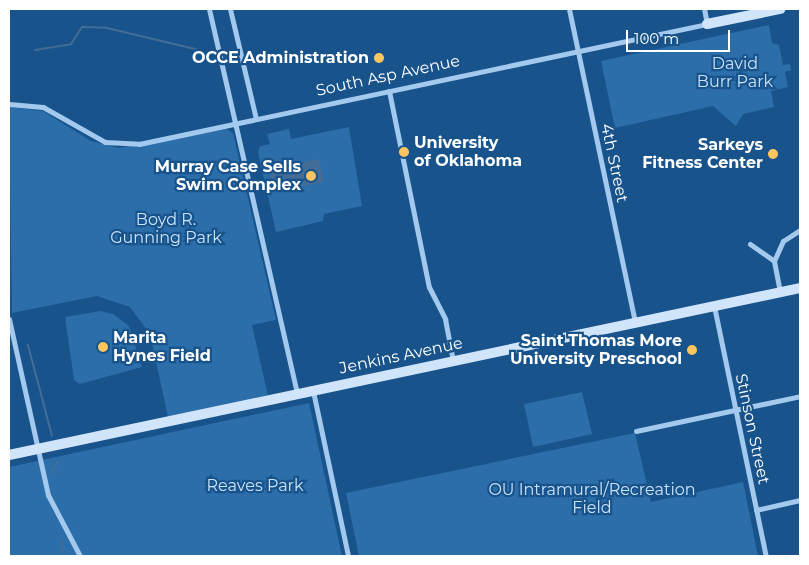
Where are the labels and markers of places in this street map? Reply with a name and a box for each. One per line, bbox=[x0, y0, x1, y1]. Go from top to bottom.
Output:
place label: OCCE Administration bbox=[192, 48, 369, 68]
marker: OCCE Administration bbox=[373, 52, 385, 64]
place label: University of Oklahoma bbox=[414, 133, 522, 171]
place label: Sarkeys Fitness Center bbox=[642, 135, 763, 173]
marker: University of Oklahoma bbox=[398, 146, 410, 158]
marker: Sarkeys Fitness Center bbox=[767, 148, 779, 160]
place label: Murray Case Sells Swim Complex bbox=[155, 157, 301, 195]
marker: Murray Case Sells Swim Complex bbox=[305, 170, 317, 182]
place label: Marita Hynes Field bbox=[113, 328, 211, 366]
place label: Saint Thomas More University Preschool bbox=[510, 331, 682, 369]
marker: Marita Hynes Field bbox=[97, 341, 109, 353]
marker: Saint Thomas More University Preschool bbox=[686, 344, 698, 356]

